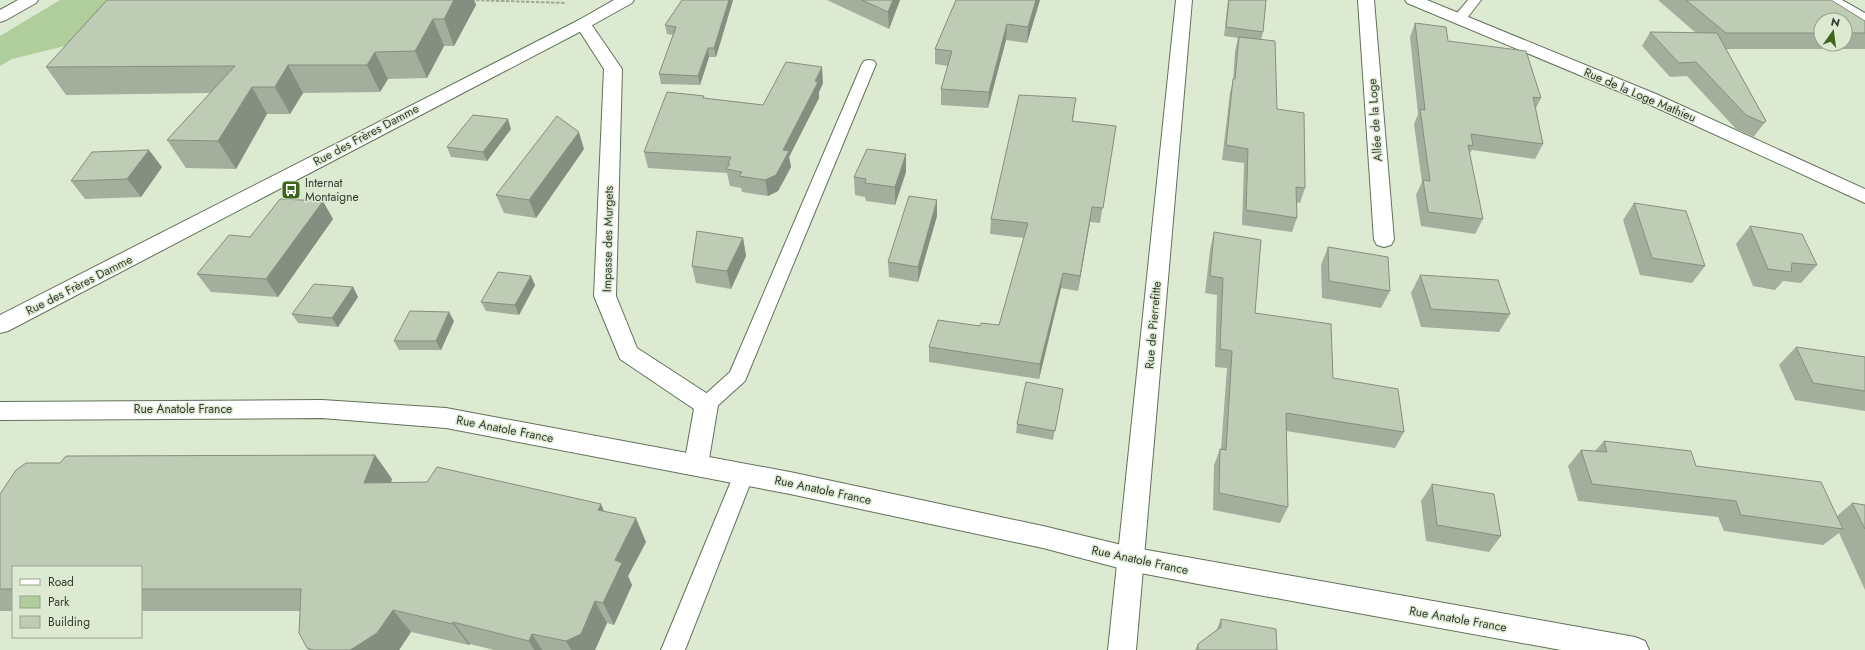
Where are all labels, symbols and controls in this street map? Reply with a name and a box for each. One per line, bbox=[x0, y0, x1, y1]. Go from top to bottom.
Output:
north arrow bbox=[1813, 12, 1853, 52]
text: N bbox=[1829, 13, 1842, 31]
street label: Rue de la Loge Mathieu bbox=[1581, 63, 1699, 127]
street label: Allée de la Loge bbox=[1363, 78, 1387, 162]
street label: Rue des Frères Damme bbox=[310, 99, 422, 171]
place label: Internat Montaigne bbox=[305, 174, 359, 206]
bus stop icon: Internat Montaigne bbox=[280, 179, 302, 201]
street label: Impasse des Murgets bbox=[598, 185, 618, 292]
street label: Rue des Frères Damme bbox=[23, 250, 135, 320]
street label: Rue de Pierrefitte bbox=[1140, 280, 1166, 370]
street label: Rue Anatole France bbox=[134, 400, 232, 418]
street label: Rue Anatole France bbox=[455, 411, 555, 447]
street label: Rue Anatole France bbox=[773, 471, 873, 509]
street label: Rue Anatole France bbox=[1090, 541, 1190, 579]
legend bbox=[12, 566, 142, 638]
text: Road bbox=[48, 573, 74, 591]
text: Park bbox=[48, 593, 70, 611]
street label: Rue Anatole France bbox=[1408, 602, 1508, 636]
text: Building bbox=[48, 613, 90, 631]

